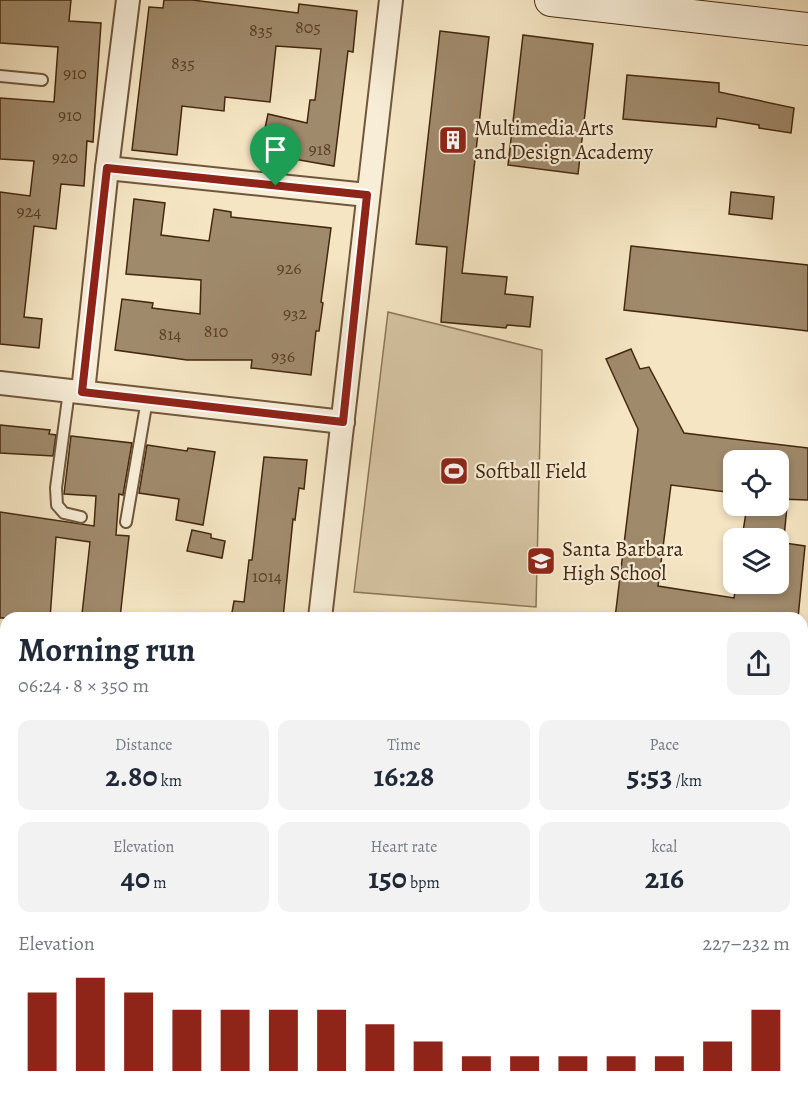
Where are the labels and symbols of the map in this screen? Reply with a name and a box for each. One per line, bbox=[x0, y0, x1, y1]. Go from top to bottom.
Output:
house number: 805 bbox=[295, 15, 321, 39]
house number: 835 bbox=[249, 18, 273, 42]
house number: 835 bbox=[171, 51, 195, 75]
house number: 910 bbox=[63, 61, 87, 85]
house number: 910 bbox=[58, 103, 82, 127]
place label: Multimedia Arts and Design Academy bbox=[474, 114, 654, 166]
pin bbox=[250, 124, 301, 186]
building icon: Multimedia Arts and Design Academy bbox=[437, 124, 469, 156]
house number: 918 bbox=[308, 137, 332, 161]
house number: 920 bbox=[52, 145, 78, 169]
house number: 924 bbox=[17, 199, 41, 223]
house number: 926 bbox=[276, 256, 302, 280]
house number: 932 bbox=[283, 301, 308, 325]
house number: 810 bbox=[204, 319, 228, 343]
house number: 814 bbox=[158, 322, 182, 346]
house number: 936 bbox=[271, 344, 295, 368]
sports icon: Softball Field bbox=[438, 455, 470, 487]
place label: Softball Field bbox=[475, 457, 587, 485]
place label: Santa Barbara High School bbox=[562, 535, 684, 587]
school or university icon: Santa Barbara High School bbox=[525, 545, 557, 577]
house number: 1014 bbox=[252, 564, 282, 588]

